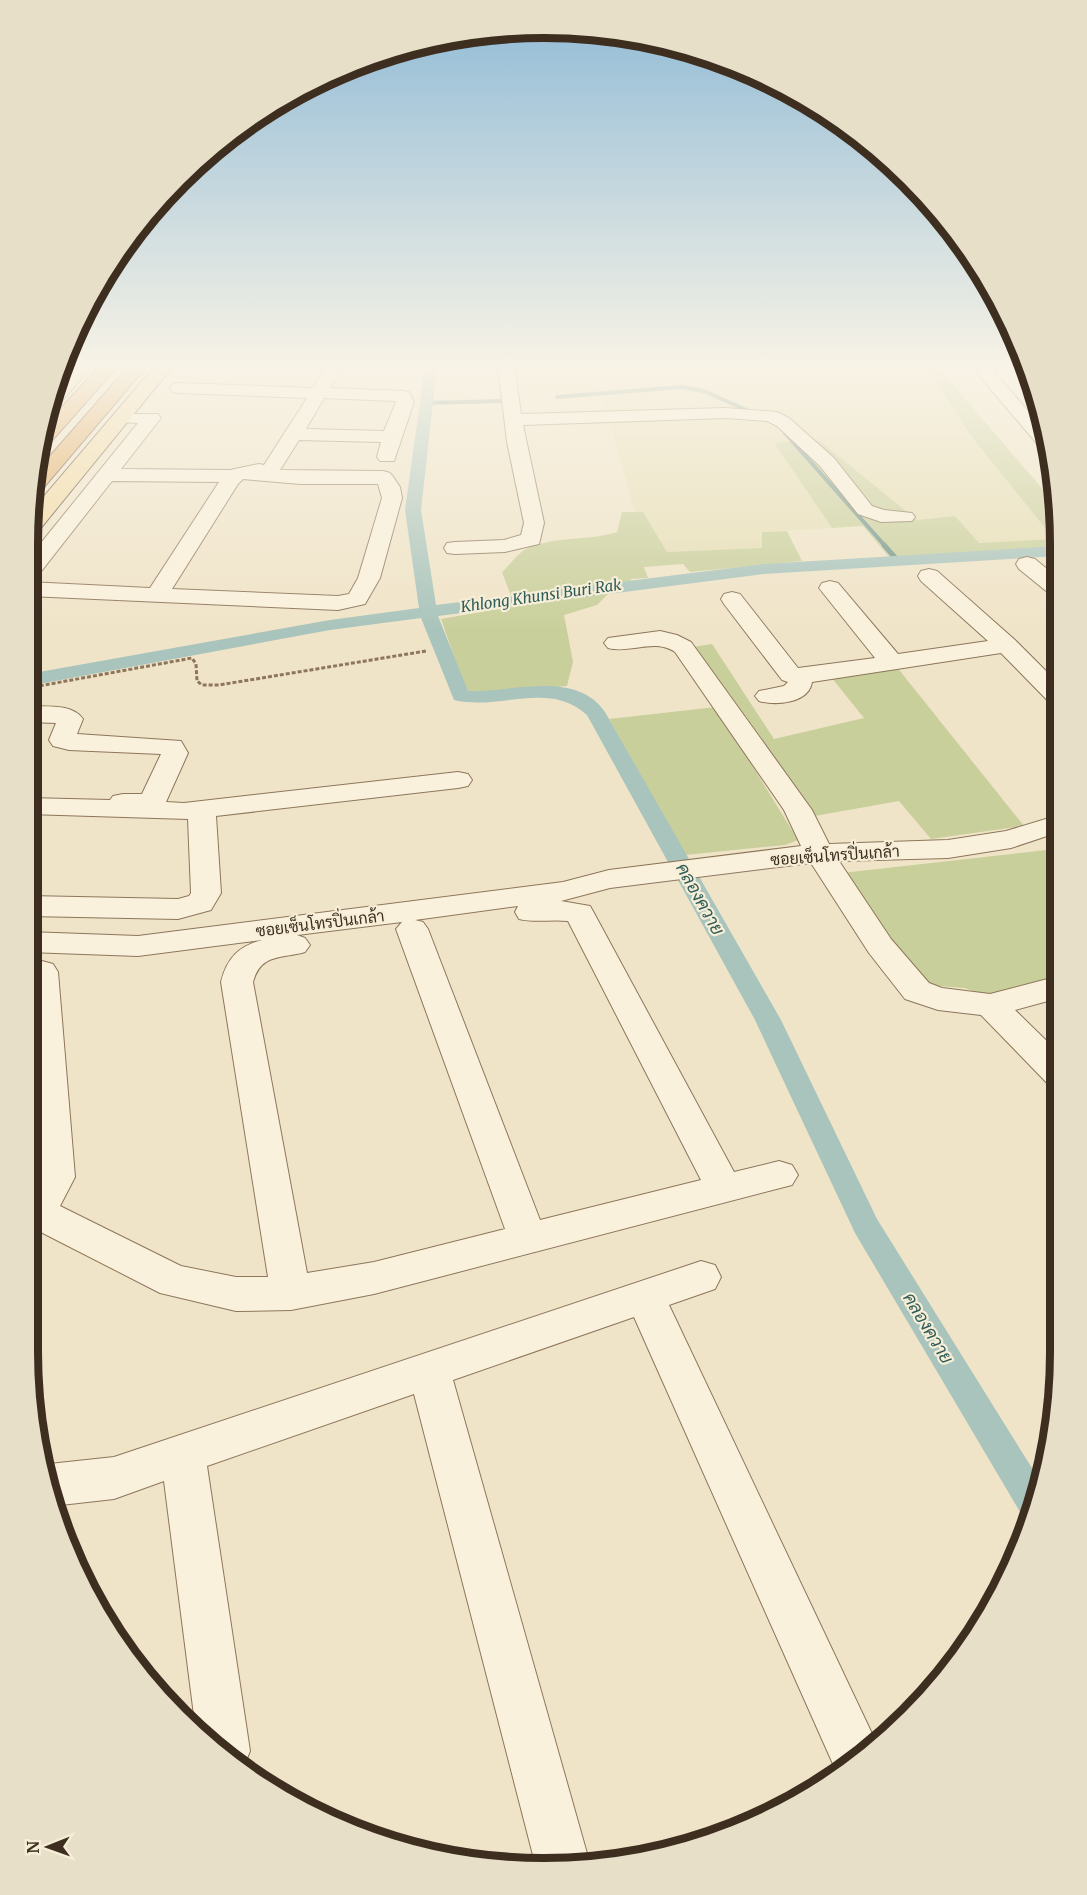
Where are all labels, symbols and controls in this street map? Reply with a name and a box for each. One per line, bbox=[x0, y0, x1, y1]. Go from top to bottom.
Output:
water label: Khlong Khunsi Buri Rak bbox=[458, 575, 623, 616]
street label: ซอยเซ็นโทรปิ่นเกล้า bbox=[769, 837, 900, 869]
water label: คลองควาย bbox=[671, 859, 730, 939]
street label: ซอยเซ็นโทรปิ่นเกล้า bbox=[254, 902, 386, 941]
water label: คลองควาย bbox=[898, 1288, 959, 1368]
north arrow bbox=[18, 1817, 78, 1877]
text: N bbox=[23, 1840, 43, 1854]

